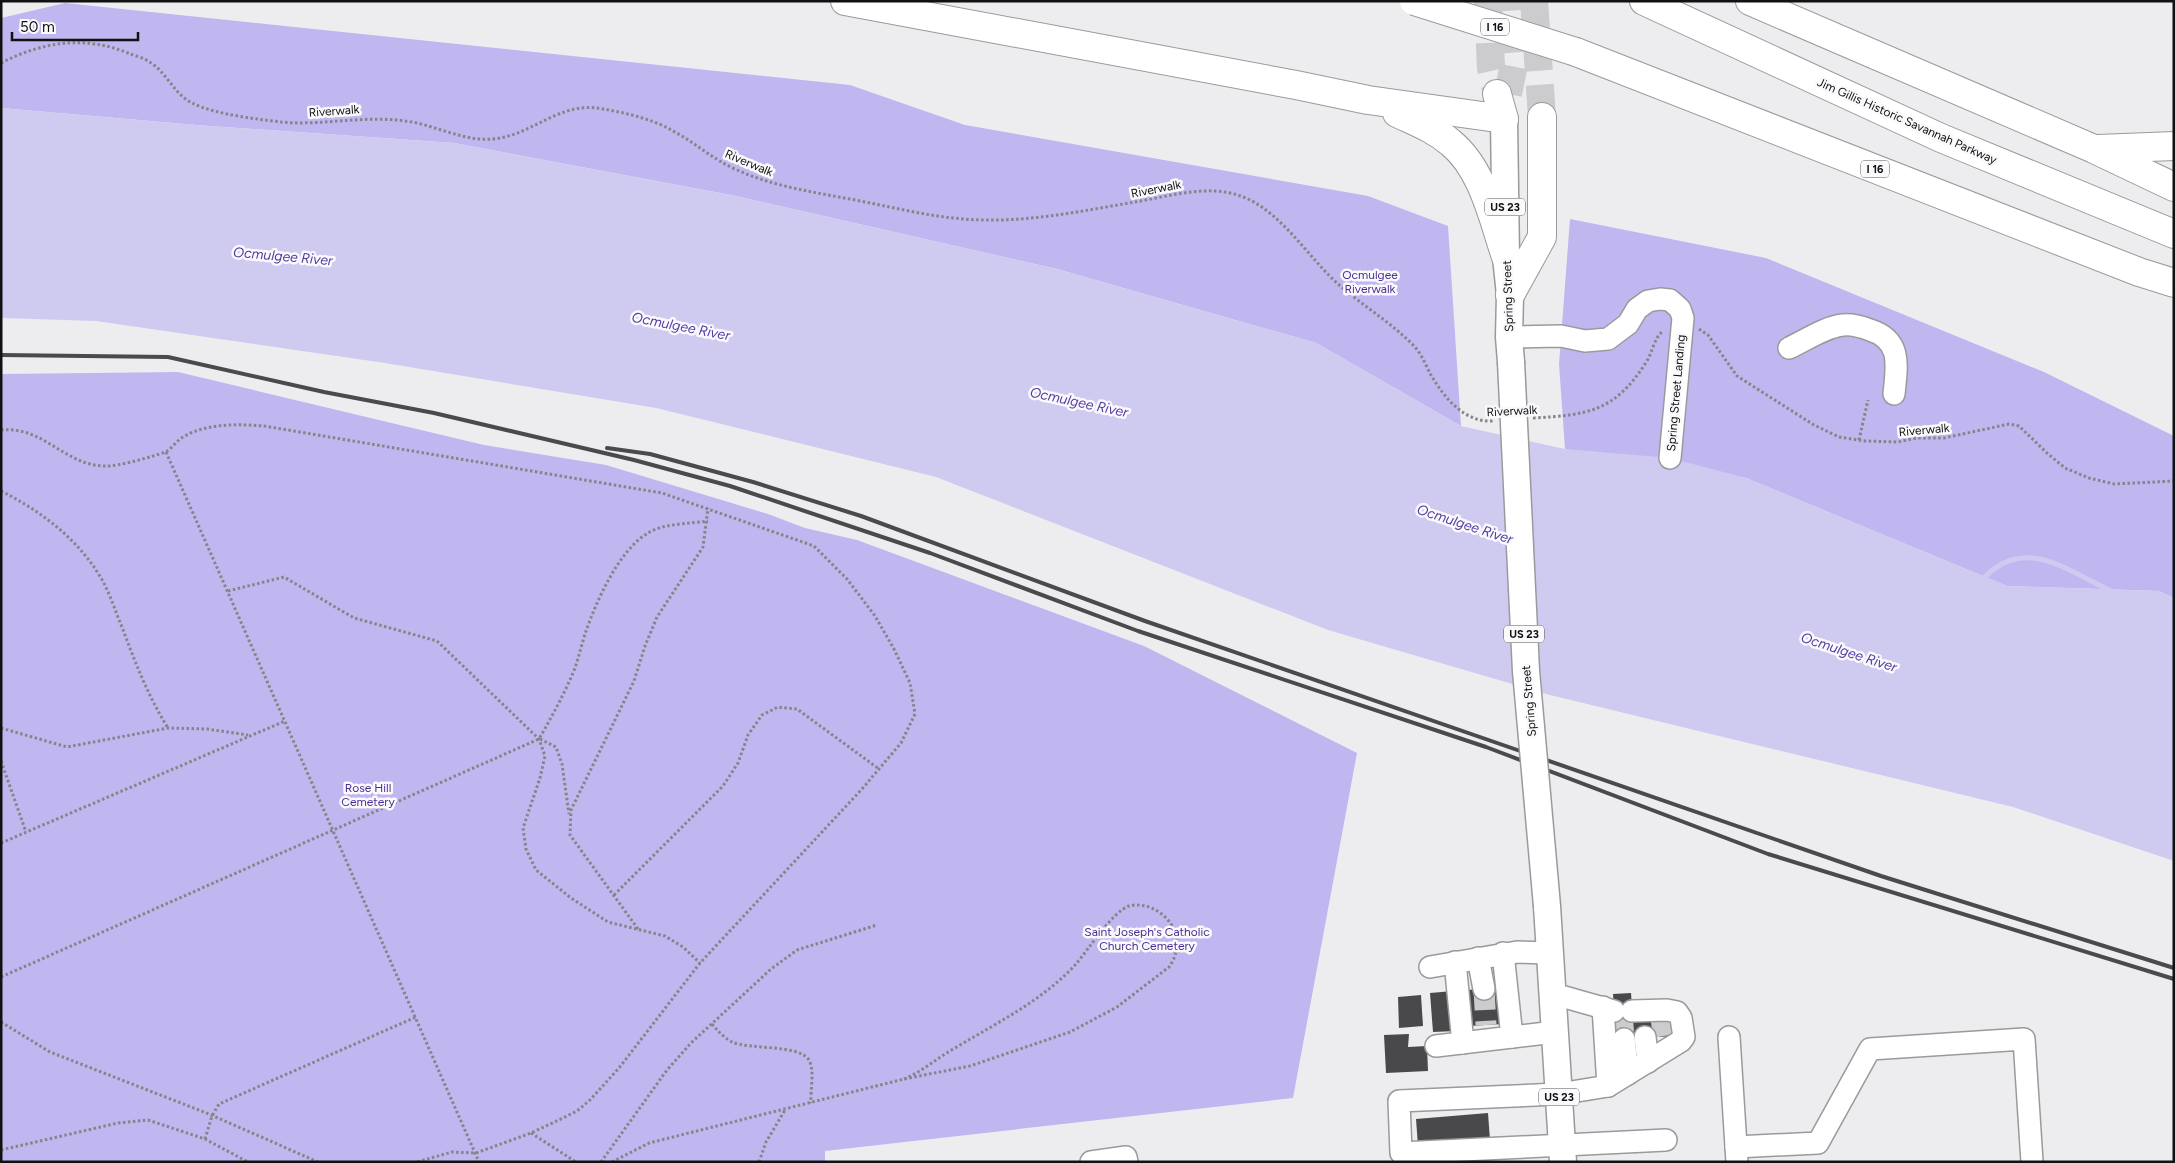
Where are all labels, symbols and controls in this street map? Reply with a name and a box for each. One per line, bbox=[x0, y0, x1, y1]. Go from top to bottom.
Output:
scale bar bbox=[12, 10, 139, 42]
text: 50 m bbox=[20, 18, 55, 36]
road number: I 16 bbox=[1481, 18, 1509, 36]
street label: Jim Gillis Historic Savannah Parkway bbox=[1815, 75, 2000, 167]
street label: Riverwalk bbox=[308, 102, 360, 120]
street label: Riverwalk bbox=[723, 147, 775, 179]
road number: I 16 bbox=[1861, 160, 1889, 178]
street label: Riverwalk bbox=[1130, 177, 1182, 201]
road number: US 23 bbox=[1485, 198, 1525, 216]
water label: Ocmulgee River bbox=[232, 244, 335, 269]
street label: Spring Street bbox=[1500, 260, 1516, 332]
park label: Ocmulgee Riverwalk bbox=[1342, 268, 1398, 296]
water label: Ocmulgee River bbox=[630, 309, 733, 345]
street label: Spring Street Landing bbox=[1664, 334, 1688, 452]
water label: Ocmulgee River bbox=[1028, 384, 1131, 421]
street label: Riverwalk bbox=[1486, 403, 1538, 419]
street label: Riverwalk bbox=[1898, 421, 1950, 439]
water label: Ocmulgee River bbox=[1415, 501, 1516, 548]
road number: US 23 bbox=[1504, 626, 1544, 642]
water label: Ocmulgee River bbox=[1799, 629, 1900, 676]
street label: Spring Street bbox=[1519, 664, 1539, 737]
park label: Rose Hill Cemetery bbox=[341, 781, 395, 809]
park label: Saint Joseph's Catholic Church Cemetery bbox=[1084, 925, 1210, 953]
road number: US 23 bbox=[1539, 1088, 1579, 1106]

